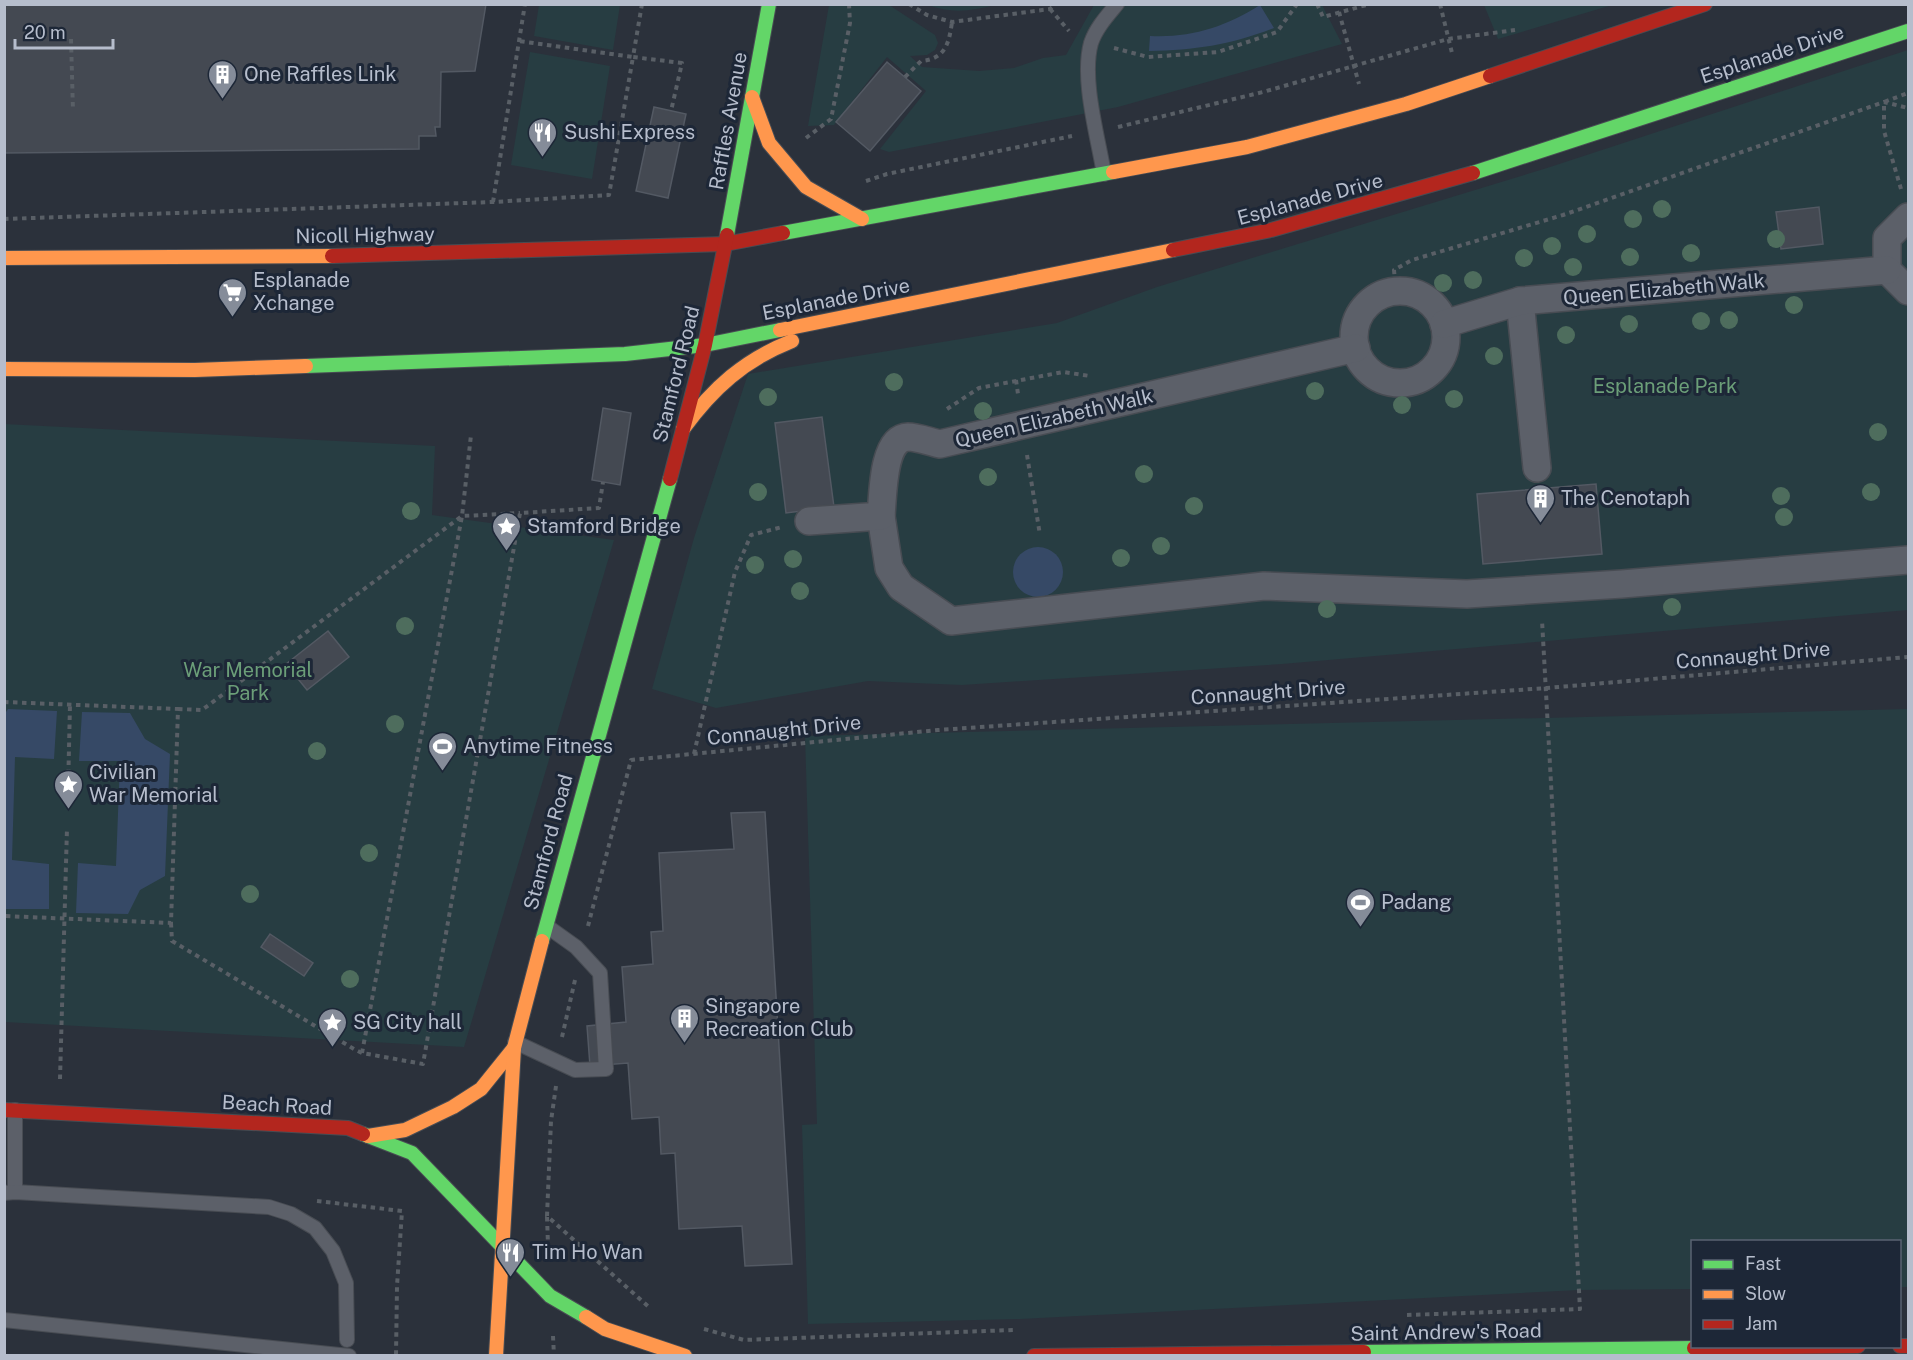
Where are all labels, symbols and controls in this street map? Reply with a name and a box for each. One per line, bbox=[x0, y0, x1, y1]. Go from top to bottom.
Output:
scale bar bbox=[15, 12, 112, 50]
street label: Esplanade Drive bbox=[1697, 19, 1847, 89]
text: 20 m bbox=[24, 22, 66, 43]
street label: Raffles Avenue bbox=[704, 50, 752, 192]
building icon: One Raffles Link bbox=[207, 58, 239, 100]
place label: One Raffles Link bbox=[244, 62, 397, 86]
restaurant icon: Sushi Express bbox=[527, 116, 559, 158]
place label: Sushi Express bbox=[564, 120, 695, 144]
street label: Esplanade Drive bbox=[1235, 168, 1385, 230]
street label: Nicoll Highway bbox=[295, 222, 435, 248]
place label: Esplanade Xchange bbox=[253, 268, 350, 315]
street label: Queen Elizabeth Walk bbox=[1562, 268, 1766, 310]
street label: Esplanade Drive bbox=[760, 273, 912, 325]
supermarket icon: Esplanade Xchange bbox=[216, 276, 248, 318]
street label: Stamford Road bbox=[647, 303, 705, 445]
park label: Esplanade Park bbox=[1593, 374, 1737, 398]
street label: Queen Elizabeth Walk bbox=[953, 384, 1155, 452]
building icon: The Cenotaph bbox=[1524, 482, 1556, 524]
place label: The Cenotaph bbox=[1561, 486, 1690, 510]
place icon: Stamford Bridge bbox=[490, 510, 522, 552]
place label: Stamford Bridge bbox=[527, 514, 681, 538]
street label: Connaught Drive bbox=[1675, 636, 1831, 674]
park label: War Memorial Park bbox=[183, 658, 313, 705]
street label: Connaught Drive bbox=[1190, 675, 1346, 709]
street label: Connaught Drive bbox=[706, 710, 862, 750]
sports icon: Anytime Fitness bbox=[426, 730, 458, 772]
place label: Anytime Fitness bbox=[463, 734, 613, 758]
place label: Civilian War Memorial bbox=[89, 760, 218, 807]
place icon: Civilian War Memorial bbox=[52, 768, 84, 810]
street label: Stamford Road bbox=[518, 771, 578, 913]
sports icon: Padang bbox=[1344, 886, 1376, 928]
place label: Padang bbox=[1381, 890, 1452, 914]
place label: Singapore Recreation Club bbox=[705, 994, 853, 1041]
building icon: Singapore Recreation Club bbox=[668, 1002, 700, 1044]
place icon: SG City hall bbox=[316, 1006, 348, 1048]
place label: SG City hall bbox=[353, 1010, 462, 1034]
street label: Beach Road bbox=[221, 1090, 333, 1120]
restaurant icon: Tim Ho Wan bbox=[495, 1236, 527, 1278]
place label: Tim Ho Wan bbox=[532, 1240, 643, 1264]
legend bbox=[1691, 1240, 1901, 1348]
text: Fast bbox=[1745, 1253, 1781, 1274]
text: Slow bbox=[1745, 1283, 1786, 1304]
text: Jam bbox=[1745, 1313, 1778, 1334]
street label: Saint Andrew's Road bbox=[1350, 1318, 1542, 1346]

